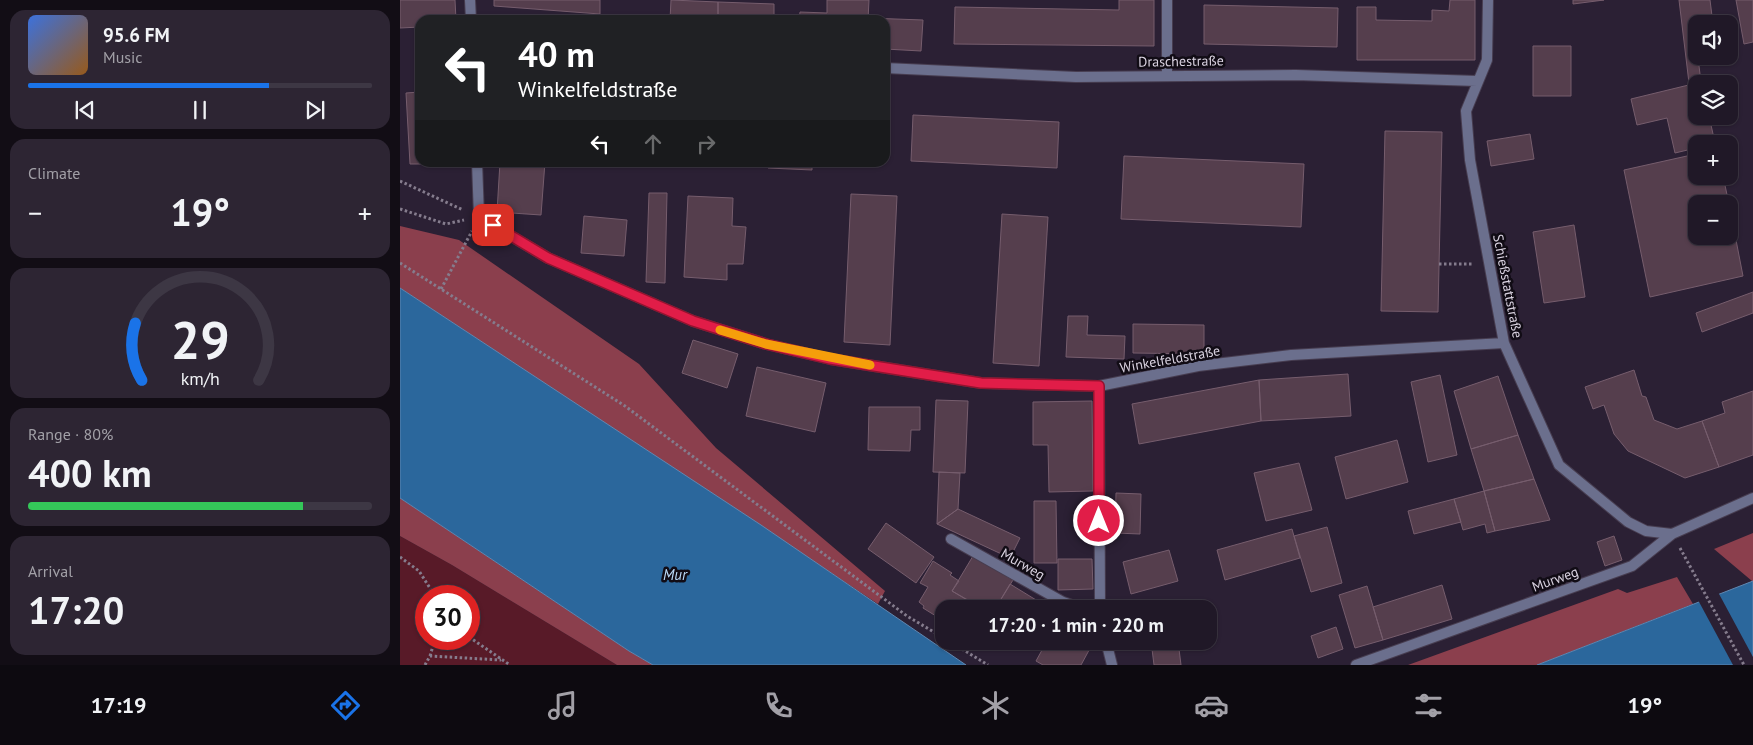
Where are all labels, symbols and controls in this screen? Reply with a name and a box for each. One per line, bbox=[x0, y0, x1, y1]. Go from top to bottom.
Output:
map controls bbox=[1688, 15, 1738, 245]
button: sound bbox=[1688, 15, 1738, 65]
text: 95.6 FM bbox=[103, 23, 170, 47]
text: 40 m bbox=[518, 31, 595, 77]
icon: left bbox=[435, 35, 500, 100]
text: Music bbox=[103, 47, 143, 67]
street label: Draschestraße bbox=[1138, 51, 1224, 71]
text: Winkelfeldstraße bbox=[518, 75, 678, 103]
button: layers bbox=[1688, 75, 1738, 125]
icon: previous bbox=[71, 96, 99, 124]
icon: pause bbox=[186, 96, 214, 124]
icon: next bbox=[301, 96, 329, 124]
icon: left bbox=[586, 130, 614, 158]
icon: ahead bbox=[639, 130, 667, 158]
icon: right bbox=[692, 130, 720, 158]
button: + bbox=[1688, 135, 1738, 185]
text: Climate bbox=[28, 163, 80, 183]
text: 19° bbox=[170, 187, 230, 236]
text: − bbox=[28, 194, 42, 231]
text: + bbox=[358, 194, 372, 231]
button: − bbox=[1688, 195, 1738, 245]
pin bbox=[472, 204, 514, 246]
icon: arrive bbox=[479, 211, 507, 239]
street label: Schießstattstraße bbox=[1489, 233, 1527, 339]
text: 29 bbox=[171, 306, 229, 373]
street label: Winkelfeldstraße bbox=[1118, 341, 1222, 377]
text: km/h bbox=[180, 367, 220, 390]
text: Range · 80% bbox=[28, 424, 113, 444]
text: 400 km bbox=[28, 448, 152, 497]
position arrow bbox=[1072, 494, 1124, 546]
street label: Murweg bbox=[998, 544, 1048, 584]
text: Arrival bbox=[28, 561, 73, 581]
street label: Murweg bbox=[1529, 562, 1581, 596]
water label: Mur bbox=[663, 565, 688, 584]
text: 17:20 bbox=[28, 585, 124, 634]
speed limit sign: 30 bbox=[415, 585, 480, 650]
text: 17:20 · 1 min · 220 m bbox=[988, 613, 1164, 637]
icon: directions bbox=[328, 688, 363, 723]
icon: music bbox=[545, 688, 580, 723]
icon: phone bbox=[761, 688, 796, 723]
icon: climate bbox=[978, 688, 1013, 723]
icon: car bbox=[1194, 688, 1229, 723]
icon: filters bbox=[1411, 688, 1446, 723]
text: 17:19 bbox=[91, 691, 147, 719]
text: 19° bbox=[1628, 691, 1662, 719]

